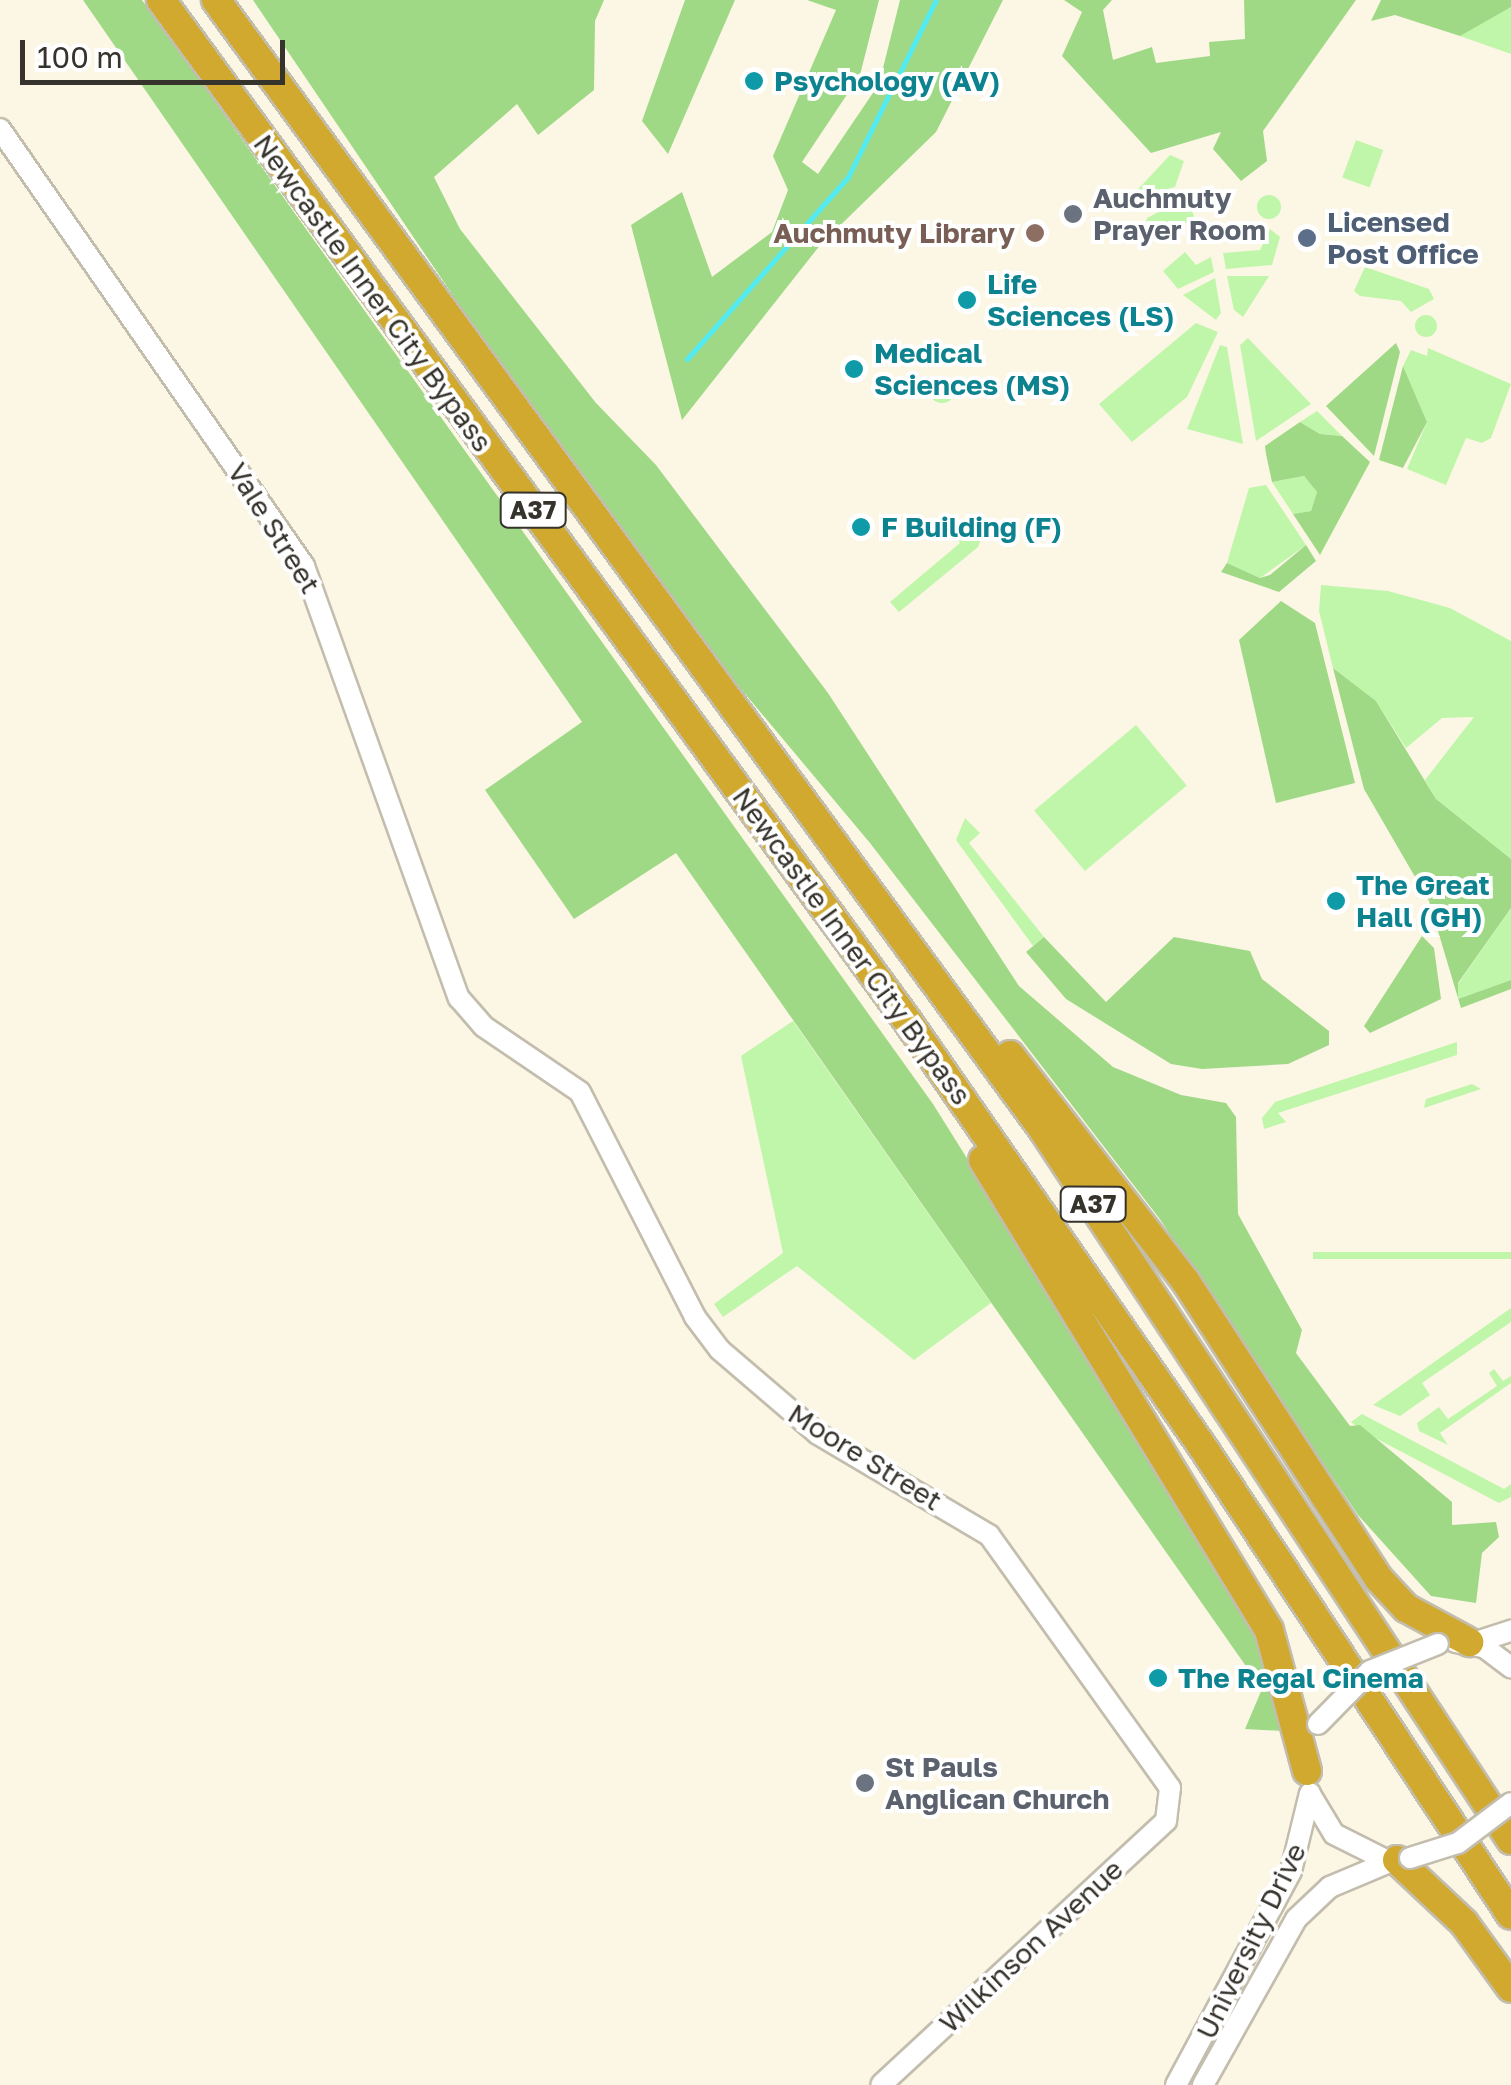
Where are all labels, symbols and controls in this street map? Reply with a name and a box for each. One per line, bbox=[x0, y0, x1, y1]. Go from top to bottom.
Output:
scale bar bbox=[25, 20, 290, 82]
text: 100 m bbox=[37, 39, 123, 75]
place label: Psychology (AV) bbox=[774, 64, 1000, 98]
marker: Psychology (AV) bbox=[743, 70, 765, 92]
street label: Newcastle Inner City Bypass bbox=[247, 128, 499, 458]
place label: Auchmuty Prayer Room bbox=[1093, 181, 1266, 247]
marker: Auchmuty Prayer Room bbox=[1062, 203, 1084, 225]
place label: Licensed Post Office bbox=[1327, 205, 1479, 271]
place label: Auchmuty Library bbox=[773, 216, 1015, 250]
marker: Auchmuty Library bbox=[1024, 222, 1046, 244]
marker: Licensed Post Office bbox=[1296, 227, 1318, 249]
place label: Life Sciences (LS) bbox=[987, 267, 1174, 333]
marker: Life Sciences (LS) bbox=[956, 289, 978, 311]
place label: Medical Sciences (MS) bbox=[874, 336, 1070, 402]
marker: Medical Sciences (MS) bbox=[843, 358, 865, 380]
street label: Vale Street bbox=[221, 456, 327, 600]
road number: A37 bbox=[498, 490, 568, 530]
place label: F Building (F) bbox=[881, 510, 1062, 544]
marker: F Building (F) bbox=[850, 516, 872, 538]
street label: Newcastle Inner City Bypass bbox=[726, 781, 978, 1111]
place label: The Great Hall (GH) bbox=[1356, 868, 1490, 934]
marker: The Great Hall (GH) bbox=[1325, 890, 1347, 912]
road number: A37 bbox=[1058, 1184, 1128, 1224]
street label: Moore Street bbox=[782, 1397, 948, 1517]
place label: The Regal Cinema bbox=[1178, 1661, 1424, 1695]
marker: The Regal Cinema bbox=[1147, 1667, 1169, 1689]
place label: St Pauls Anglican Church bbox=[885, 1750, 1109, 1816]
marker: St Pauls Anglican Church bbox=[854, 1772, 876, 1794]
street label: University Drive bbox=[1189, 1838, 1313, 2044]
street label: Wilkinson Avenue bbox=[932, 1852, 1130, 2040]

